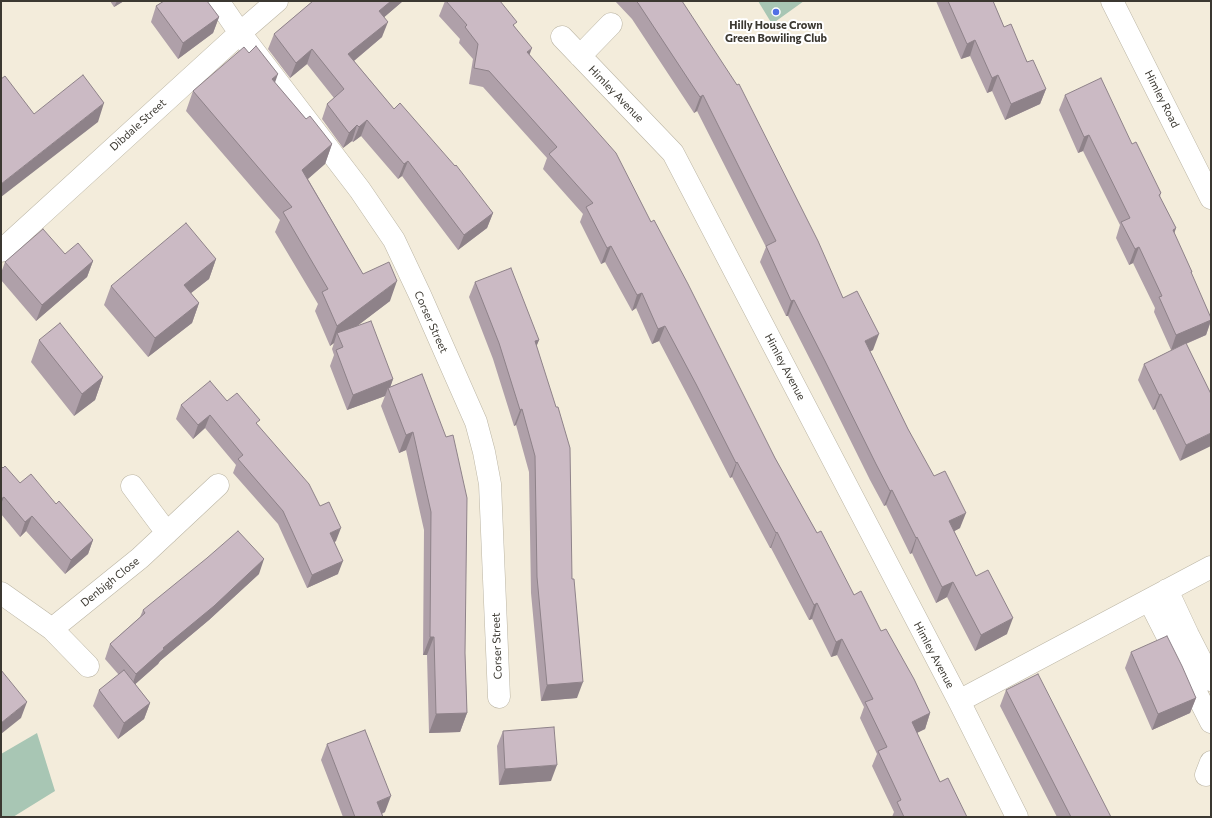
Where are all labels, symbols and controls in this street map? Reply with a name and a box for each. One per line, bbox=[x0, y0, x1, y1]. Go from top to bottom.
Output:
marker: Hilly House Crown Green Bowiling Club bbox=[771, 7, 781, 17]
place label: Hilly House Crown Green Bowiling Club bbox=[725, 18, 827, 44]
street label: Himley Avenue bbox=[586, 63, 646, 125]
street label: Himley Road bbox=[1142, 68, 1182, 130]
street label: Dibdale Street bbox=[107, 96, 169, 154]
street label: Corser Street bbox=[411, 289, 451, 355]
street label: Himley Avenue bbox=[762, 331, 808, 403]
street label: Denbigh Close bbox=[78, 554, 142, 610]
street label: Corser Street bbox=[489, 612, 505, 680]
street label: Himley Avenue bbox=[911, 619, 957, 691]

